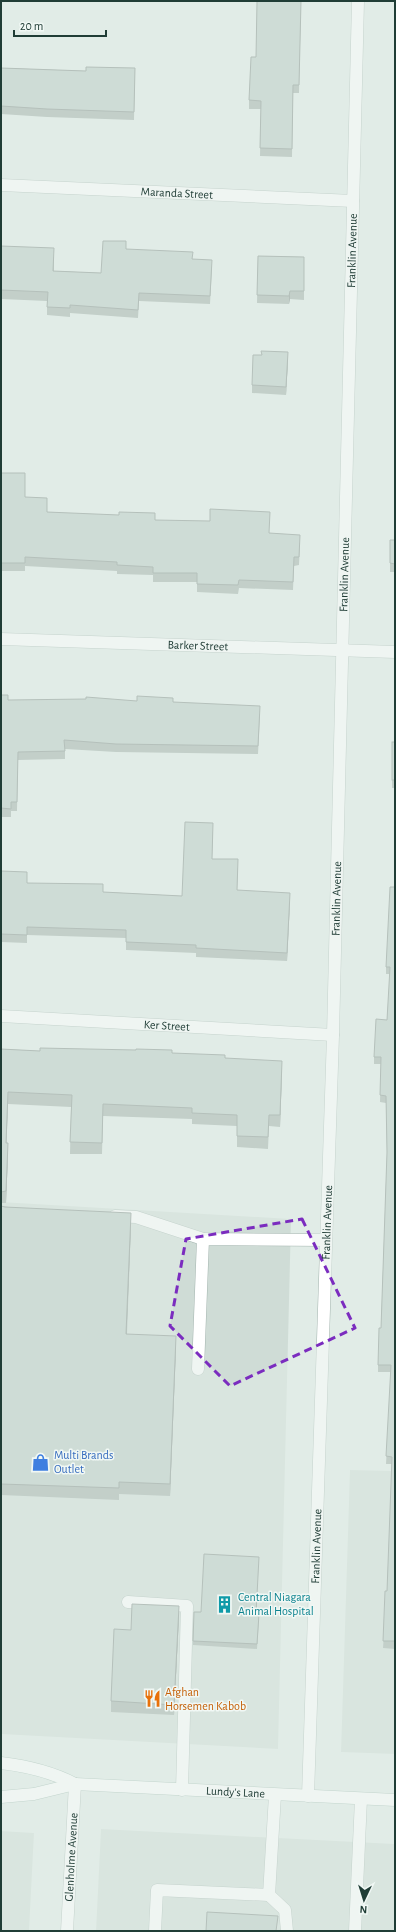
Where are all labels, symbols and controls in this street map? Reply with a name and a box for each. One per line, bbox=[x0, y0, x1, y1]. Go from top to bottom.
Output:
scale bar bbox=[14, 12, 106, 38]
text: 20 m bbox=[20, 20, 43, 32]
street label: Maranda Street bbox=[140, 185, 213, 201]
street label: Franklin Avenue bbox=[345, 213, 359, 288]
street label: Franklin Avenue bbox=[337, 537, 351, 612]
street label: Barker Street bbox=[167, 638, 229, 653]
street label: Franklin Avenue bbox=[329, 861, 343, 936]
street label: Ker Street bbox=[143, 1018, 190, 1033]
street label: Franklin Avenue bbox=[320, 1185, 334, 1260]
place label: Multi Brands Outlet bbox=[54, 1449, 113, 1475]
shop icon: Multi Brands Outlet bbox=[31, 1452, 51, 1472]
street label: Franklin Avenue bbox=[309, 1509, 323, 1584]
place label: Central Niagara Animal Hospital bbox=[238, 1591, 314, 1617]
building icon: Central Niagara Animal Hospital bbox=[215, 1594, 235, 1614]
place label: Afghan Horsemen Kabob bbox=[165, 1686, 246, 1712]
restaurant icon: Afghan Horsemen Kabob bbox=[142, 1689, 162, 1709]
street label: Lundy's Lane bbox=[206, 1785, 265, 1799]
street label: Glenholme Avenue bbox=[63, 1812, 79, 1902]
north arrow bbox=[344, 1880, 384, 1920]
text: N bbox=[359, 1904, 368, 1915]

